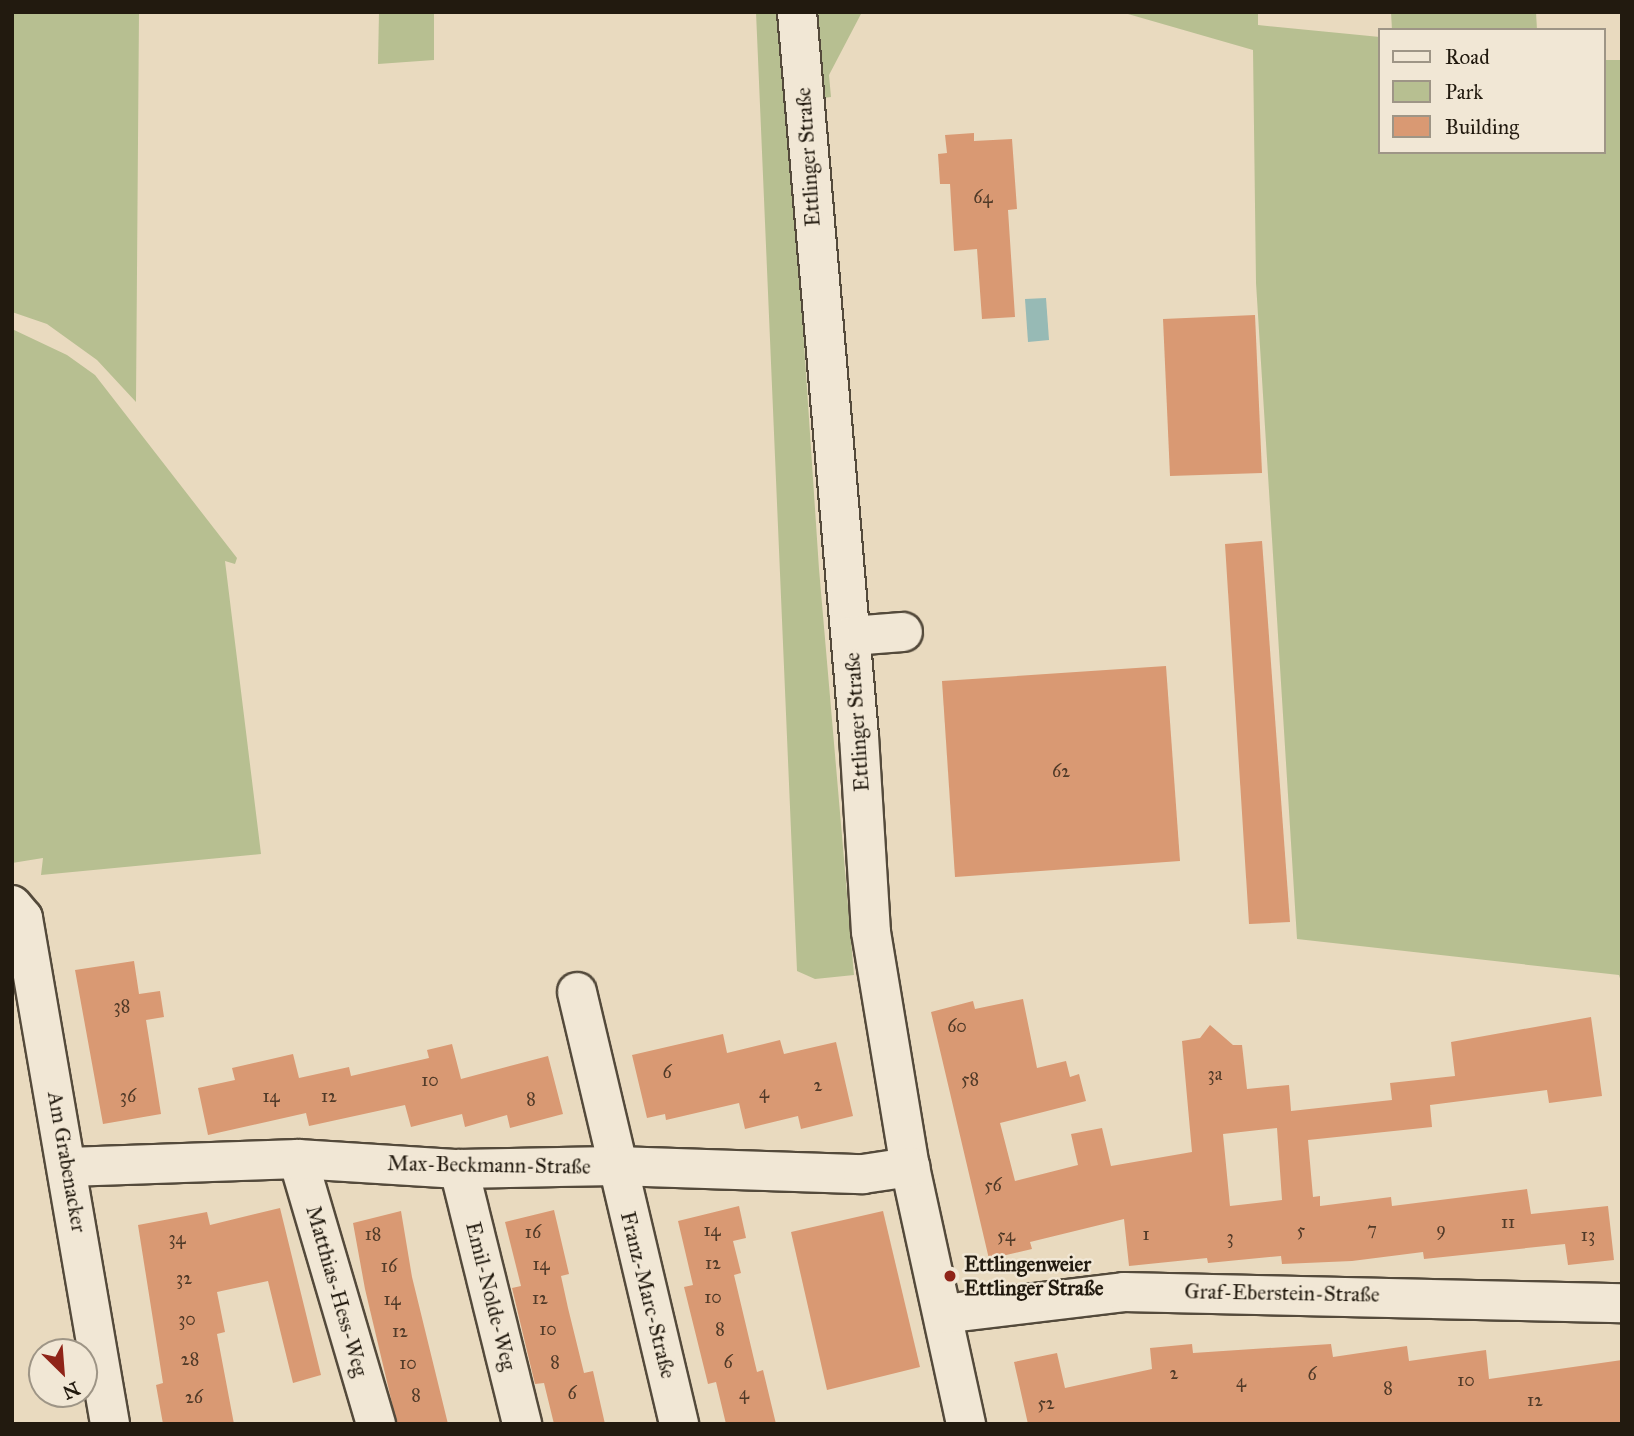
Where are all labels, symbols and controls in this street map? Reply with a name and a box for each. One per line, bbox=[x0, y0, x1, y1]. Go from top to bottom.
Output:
legend bbox=[1378, 28, 1606, 154]
text: Road bbox=[1445, 44, 1490, 70]
text: Park bbox=[1445, 79, 1483, 105]
street label: Ettlinger Straße bbox=[791, 87, 825, 227]
text: Building bbox=[1445, 114, 1519, 140]
house number: 64 bbox=[973, 186, 993, 208]
street label: Ettlinger Straße bbox=[840, 652, 874, 792]
house number: 62 bbox=[1052, 760, 1070, 782]
house number: 38 bbox=[114, 995, 130, 1017]
house number: 60 bbox=[947, 1015, 967, 1037]
house number: 6 bbox=[662, 1061, 672, 1083]
house number: 3a bbox=[1208, 1063, 1222, 1085]
house number: 58 bbox=[961, 1068, 979, 1090]
house number: 10 bbox=[421, 1069, 439, 1091]
house number: 2 bbox=[814, 1074, 822, 1096]
house number: 4 bbox=[759, 1081, 769, 1103]
house number: 36 bbox=[120, 1085, 136, 1107]
house number: 14 bbox=[262, 1085, 280, 1107]
house number: 12 bbox=[321, 1085, 337, 1107]
house number: 8 bbox=[526, 1088, 536, 1110]
street label: Am Grabenacker bbox=[42, 1090, 92, 1234]
street label: Max-Beckmann-Straße bbox=[387, 1151, 591, 1179]
house number: 56 bbox=[984, 1174, 1002, 1196]
street label: Matthias-Hess-Weg bbox=[301, 1203, 373, 1379]
street label: Franz-Marc-Straße bbox=[615, 1209, 681, 1381]
house number: 11 bbox=[1501, 1211, 1515, 1233]
house number: 7 bbox=[1367, 1218, 1377, 1240]
house number: 9 bbox=[1436, 1218, 1446, 1240]
street label: Emil-Nolde-Weg bbox=[460, 1219, 522, 1373]
house number: 14 bbox=[703, 1219, 721, 1241]
house number: 5 bbox=[1297, 1219, 1305, 1241]
house number: 16 bbox=[525, 1221, 541, 1243]
house number: 18 bbox=[365, 1223, 381, 1245]
house number: 1 bbox=[1142, 1223, 1150, 1245]
house number: 54 bbox=[997, 1224, 1015, 1246]
house number: 13 bbox=[1581, 1224, 1595, 1246]
house number: 3 bbox=[1226, 1226, 1234, 1248]
house number: 34 bbox=[168, 1227, 186, 1249]
place label: Ettlingenweier Ettlinger Straße bbox=[964, 1251, 1104, 1301]
house number: 12 bbox=[705, 1252, 721, 1274]
house number: 14 bbox=[532, 1253, 550, 1275]
house number: 16 bbox=[381, 1255, 397, 1277]
house number: 32 bbox=[176, 1267, 192, 1289]
marker: Ettlingenweier Ettlinger Straße bbox=[942, 1268, 958, 1284]
street label: Graf-Eberstein-Straße bbox=[1184, 1279, 1380, 1307]
house number: 10 bbox=[704, 1286, 722, 1308]
house number: 12 bbox=[532, 1287, 548, 1309]
house number: 14 bbox=[383, 1288, 401, 1310]
house number: 30 bbox=[178, 1308, 196, 1330]
house number: 10 bbox=[539, 1318, 557, 1340]
house number: 8 bbox=[715, 1318, 725, 1340]
house number: 12 bbox=[392, 1320, 408, 1342]
north arrow bbox=[28, 1338, 98, 1408]
house number: 28 bbox=[181, 1348, 199, 1370]
house number: 8 bbox=[550, 1351, 560, 1373]
house number: 6 bbox=[723, 1351, 733, 1373]
house number: 10 bbox=[399, 1352, 417, 1374]
house number: 2 bbox=[1170, 1362, 1178, 1384]
house number: 6 bbox=[1307, 1363, 1317, 1385]
house number: 10 bbox=[1457, 1369, 1475, 1391]
house number: 4 bbox=[1236, 1370, 1246, 1392]
text: N bbox=[59, 1377, 83, 1405]
house number: 8 bbox=[1383, 1377, 1393, 1399]
house number: 6 bbox=[567, 1382, 577, 1404]
house number: 4 bbox=[739, 1382, 749, 1404]
house number: 8 bbox=[411, 1384, 421, 1406]
house number: 26 bbox=[185, 1386, 203, 1408]
house number: 12 bbox=[1527, 1389, 1543, 1411]
house number: 52 bbox=[1037, 1392, 1055, 1414]

